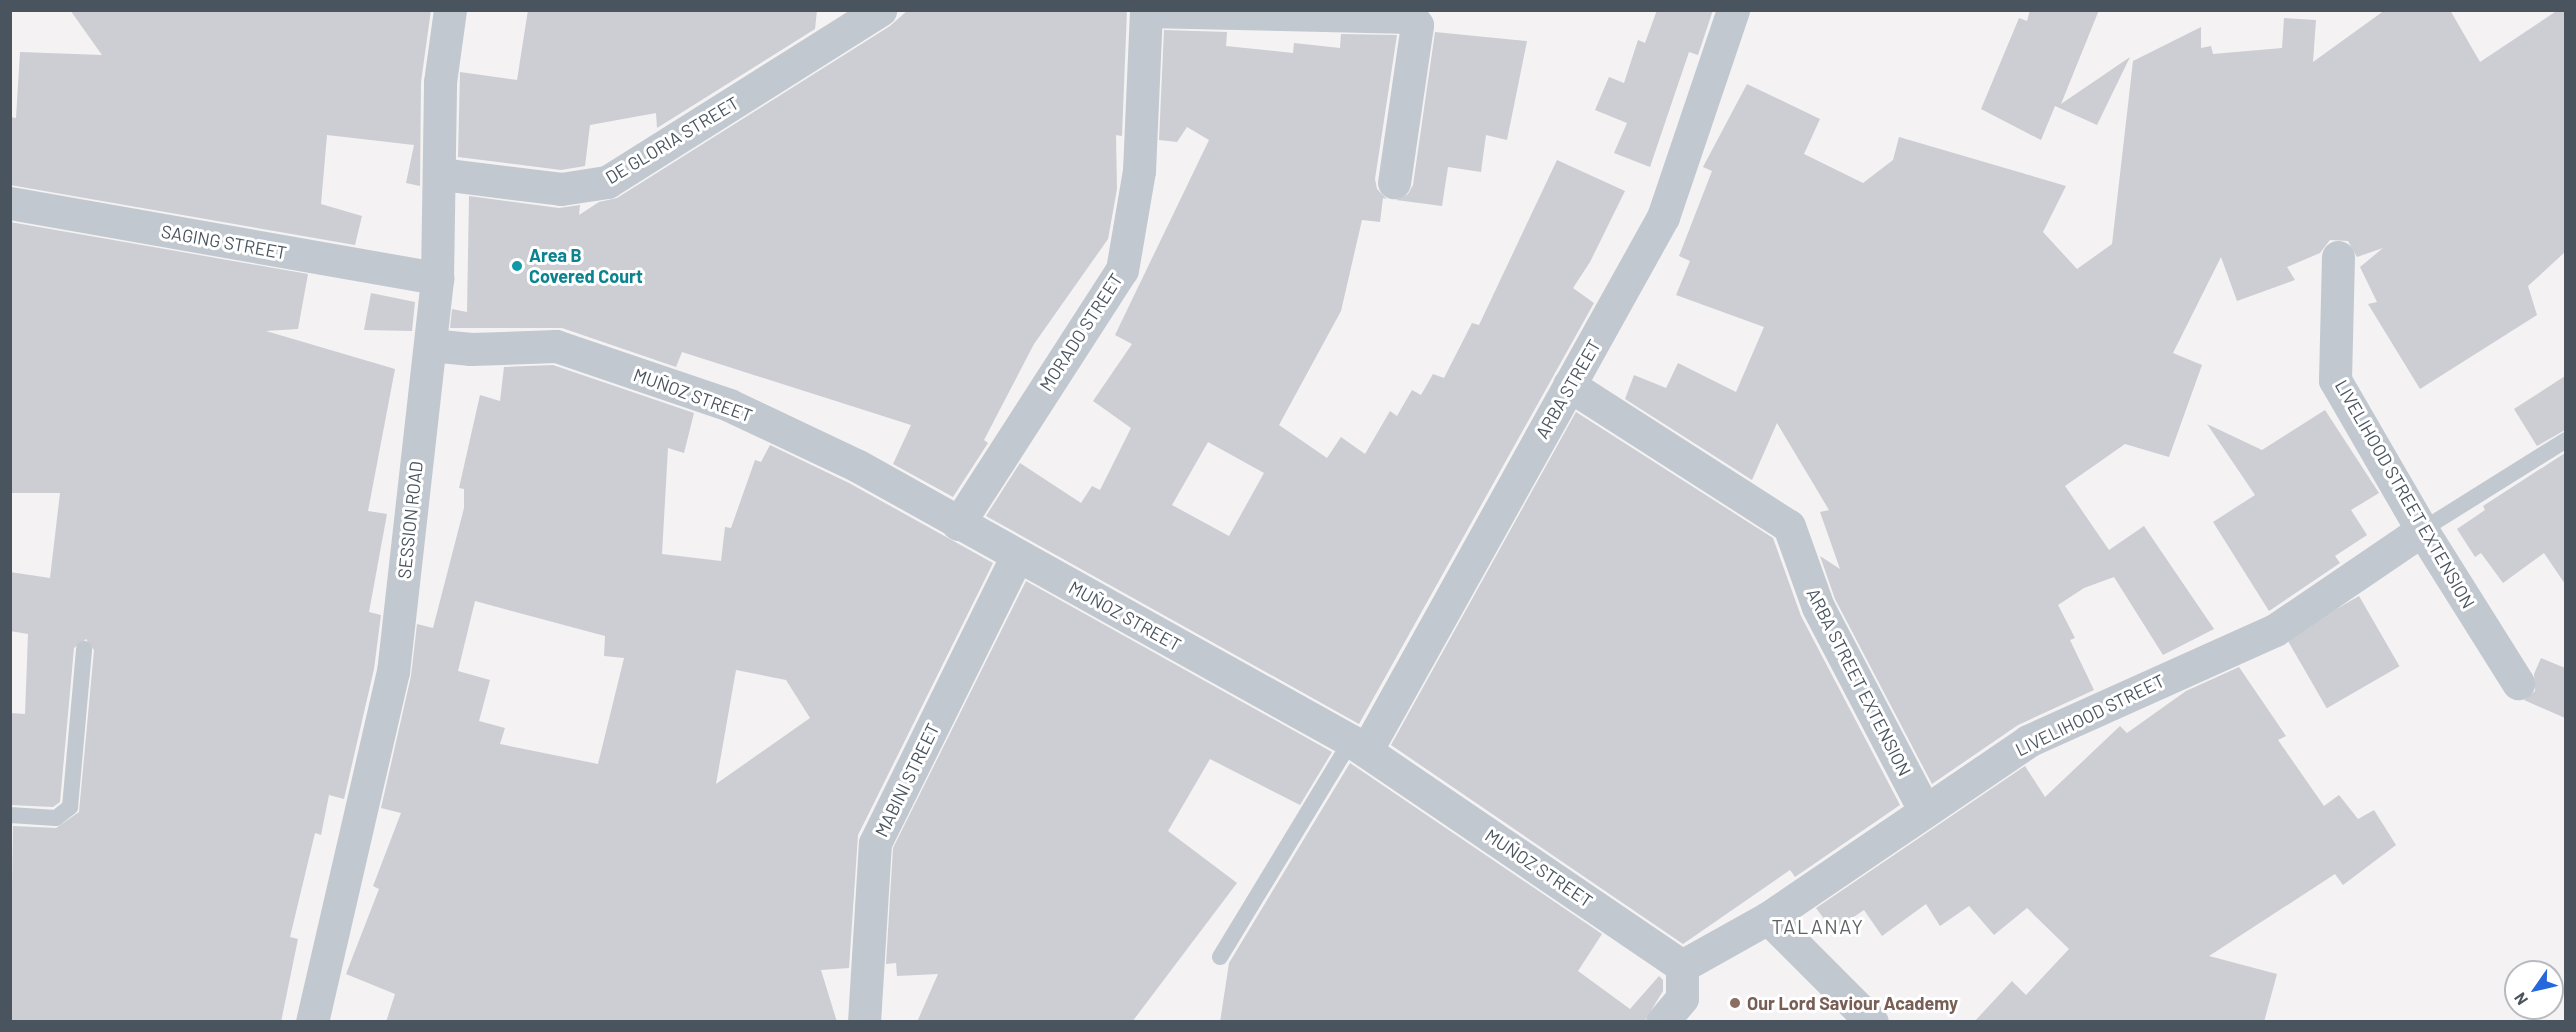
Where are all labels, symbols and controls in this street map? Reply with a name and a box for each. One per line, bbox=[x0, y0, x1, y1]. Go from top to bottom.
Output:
street label: DE GLORIA STREET bbox=[601, 92, 743, 188]
street label: SAGING STREET bbox=[160, 220, 288, 264]
place label: Area B Covered Court bbox=[529, 245, 643, 288]
marker: Area B Covered Court bbox=[510, 259, 524, 273]
street label: MORADO STREET bbox=[1035, 269, 1127, 395]
street label: ARBA STREET bbox=[1531, 336, 1605, 442]
street label: MUÑOZ STREET bbox=[631, 364, 755, 426]
street label: LIVELIHOOD STREET EXTENSION bbox=[2331, 376, 2479, 612]
street label: SESSION ROAD bbox=[393, 460, 427, 580]
street label: MUÑOZ STREET bbox=[1065, 576, 1185, 656]
street label: ARBA STREET EXTENSION bbox=[1802, 585, 1916, 779]
street label: LIVELIHOOD STREET bbox=[2012, 670, 2168, 760]
street label: MABINI STREET bbox=[870, 720, 944, 840]
street label: MUÑOZ STREET bbox=[1481, 824, 1597, 912]
district label: TALANAY bbox=[1772, 914, 1864, 938]
north arrow bbox=[2504, 960, 2564, 1020]
text: N bbox=[2509, 990, 2531, 1009]
place label: Our Lord Saviour Academy bbox=[1747, 992, 1958, 1014]
marker: Our Lord Saviour Academy bbox=[1728, 996, 1742, 1010]

